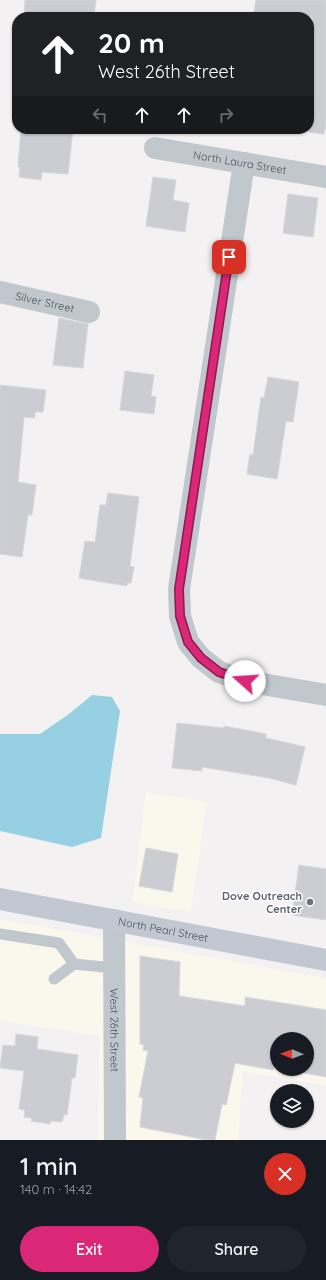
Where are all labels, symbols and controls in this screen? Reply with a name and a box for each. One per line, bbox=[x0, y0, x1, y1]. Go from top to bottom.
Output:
text: 20 m bbox=[98, 25, 165, 60]
icon: ahead bbox=[32, 28, 84, 80]
text: West 26th Street bbox=[98, 60, 235, 83]
icon: left bbox=[89, 104, 111, 126]
icon: ahead bbox=[131, 104, 153, 126]
icon: ahead bbox=[173, 104, 195, 126]
icon: right bbox=[215, 104, 237, 126]
street label: North Laura Street bbox=[192, 148, 288, 177]
pin bbox=[212, 240, 246, 274]
icon: arrive bbox=[218, 246, 240, 268]
street label: Silver Street bbox=[14, 289, 76, 316]
position arrow bbox=[224, 660, 266, 702]
place label: Dove Outreach Center bbox=[222, 889, 302, 916]
marker: Dove Outreach Center bbox=[305, 897, 315, 907]
street label: North Pearl Street bbox=[117, 914, 210, 945]
street label: West 26th Street bbox=[107, 988, 122, 1072]
north arrow bbox=[270, 1032, 314, 1076]
map controls bbox=[270, 1032, 314, 1128]
button: layers bbox=[270, 1084, 314, 1128]
text: 1 min bbox=[20, 1151, 78, 1181]
button: close bbox=[264, 1153, 306, 1195]
text: 140 m · 14:42 bbox=[20, 1181, 92, 1197]
button: Exit bbox=[20, 1226, 159, 1272]
button: Share bbox=[167, 1226, 306, 1272]

